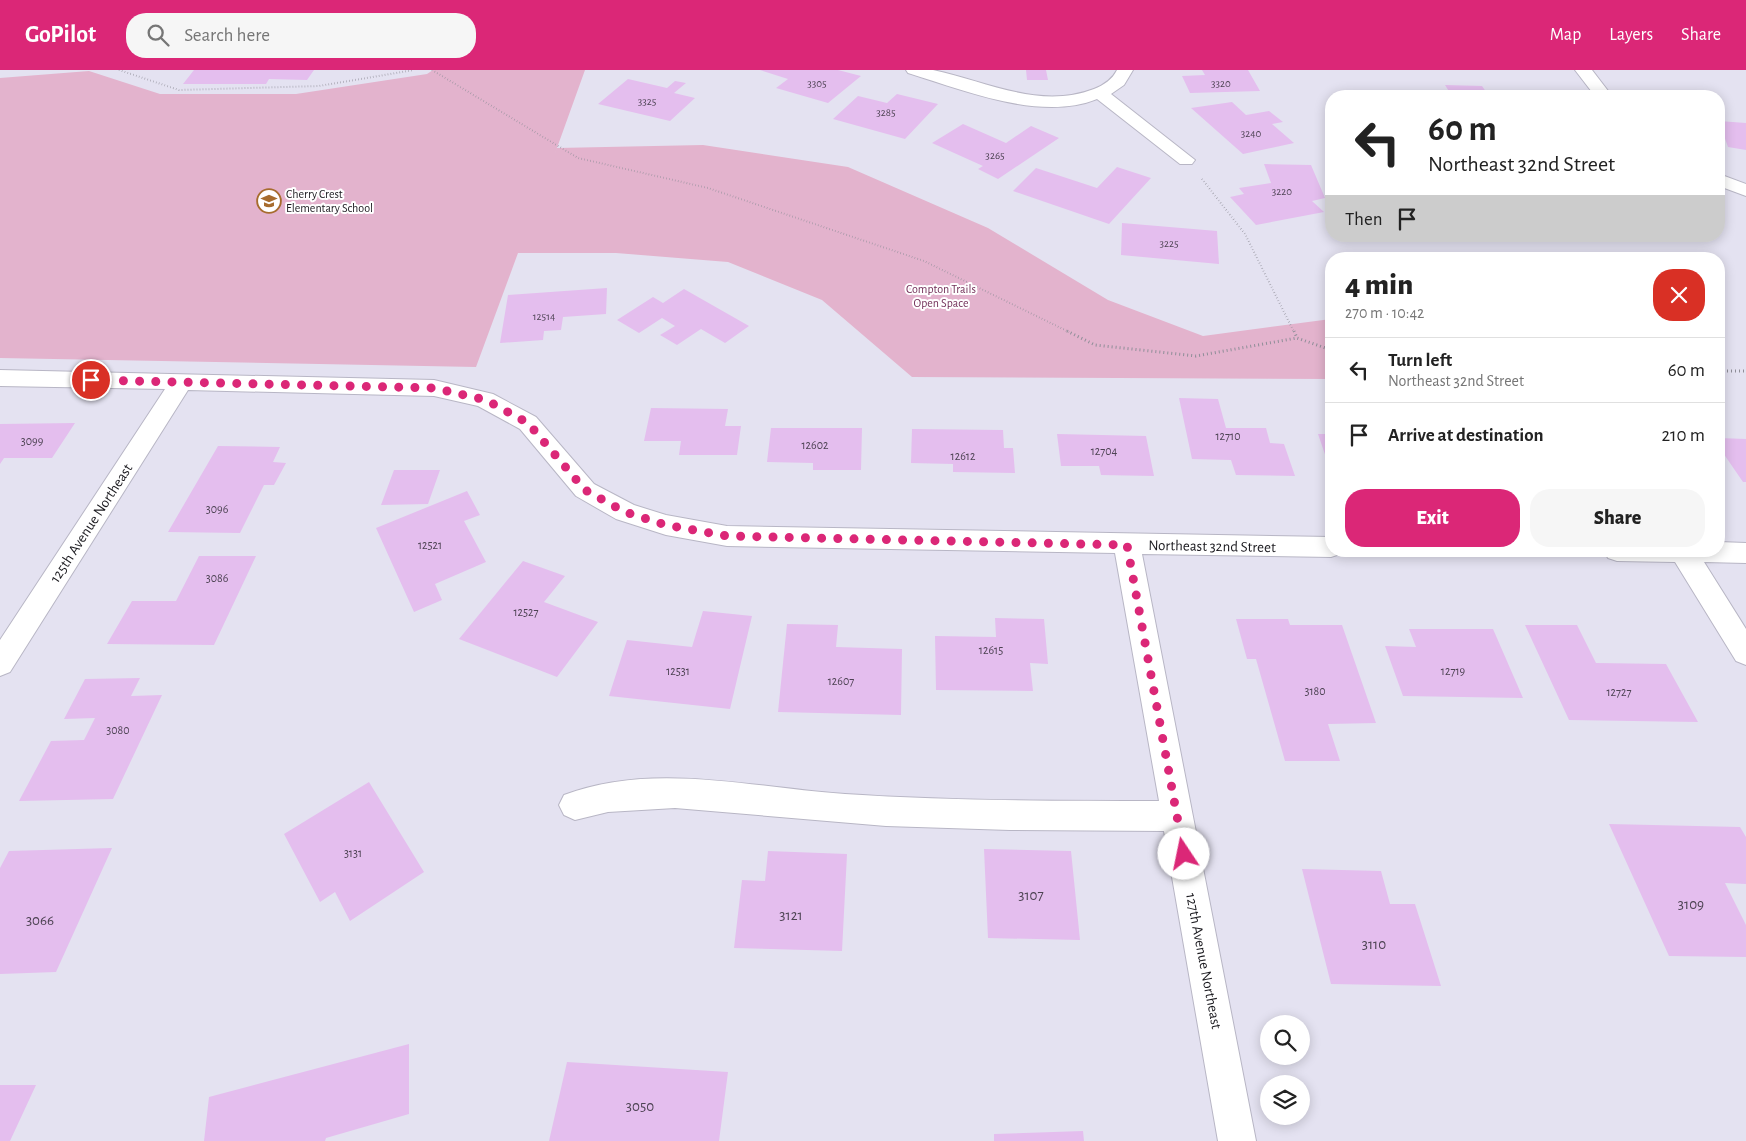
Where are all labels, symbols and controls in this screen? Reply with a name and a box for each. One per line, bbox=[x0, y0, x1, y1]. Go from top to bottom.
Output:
search box bbox=[126, 13, 476, 58]
icon: search bbox=[144, 21, 172, 49]
text: GoPilot bbox=[25, 23, 96, 47]
text: Search here bbox=[184, 26, 270, 45]
text: Map bbox=[1550, 26, 1581, 44]
text: Layers bbox=[1609, 26, 1653, 44]
text: Share bbox=[1681, 26, 1721, 44]
house number: 3305 bbox=[807, 78, 827, 89]
house number: 3320 bbox=[1211, 78, 1231, 89]
house number: 3325 bbox=[638, 96, 657, 107]
house number: 3285 bbox=[876, 107, 896, 118]
icon: left bbox=[1345, 110, 1410, 175]
text: 60 m bbox=[1428, 112, 1497, 147]
house number: 3240 bbox=[1241, 128, 1262, 139]
house number: 3265 bbox=[985, 150, 1005, 161]
text: Northeast 32nd Street bbox=[1428, 153, 1615, 175]
house number: 3220 bbox=[1272, 186, 1292, 197]
school or university icon: Cherry Crest Elementary School bbox=[256, 188, 282, 214]
place label: Cherry Crest Elementary School bbox=[286, 188, 373, 215]
icon: arrive bbox=[1393, 205, 1421, 233]
text: Then bbox=[1345, 210, 1383, 229]
house number: 3225 bbox=[1159, 238, 1179, 249]
button: close bbox=[1653, 269, 1705, 321]
text: 4 min bbox=[1345, 270, 1413, 300]
park label: Compton Trails Open Space bbox=[906, 283, 976, 309]
text: 270 m · 10:42 bbox=[1345, 305, 1424, 321]
house number: 12514 bbox=[533, 311, 555, 322]
text: Turn left bbox=[1388, 351, 1452, 370]
icon: left bbox=[1345, 356, 1373, 384]
pin bbox=[70, 359, 112, 401]
text: 60 m bbox=[1668, 361, 1705, 380]
icon: arrive bbox=[77, 366, 105, 394]
text: Northeast 32nd Street bbox=[1388, 373, 1524, 389]
icon: arrive bbox=[1345, 421, 1373, 449]
text: Arrive at destination bbox=[1388, 426, 1544, 445]
text: 210 m bbox=[1661, 426, 1705, 445]
house number: 12710 bbox=[1215, 430, 1241, 442]
house number: 3099 bbox=[21, 435, 44, 447]
house number: 12602 bbox=[801, 439, 829, 451]
house number: 12704 bbox=[1091, 445, 1118, 457]
house number: 12612 bbox=[951, 450, 976, 462]
street label: 125th Avenue Northeast bbox=[47, 461, 135, 585]
button: Exit bbox=[1345, 489, 1520, 547]
button: Share bbox=[1530, 489, 1705, 547]
house number: 3096 bbox=[206, 503, 229, 515]
street label: Northeast 32nd Street bbox=[1148, 538, 1276, 555]
house number: 12521 bbox=[418, 539, 442, 551]
house number: 3086 bbox=[206, 572, 229, 584]
house number: 12527 bbox=[513, 606, 539, 618]
house number: 12615 bbox=[979, 644, 1003, 656]
house number: 12531 bbox=[666, 665, 690, 677]
house number: 12719 bbox=[1441, 665, 1466, 677]
house number: 12607 bbox=[828, 675, 854, 687]
house number: 3180 bbox=[1304, 685, 1326, 697]
house number: 12727 bbox=[1606, 686, 1632, 698]
house number: 3080 bbox=[106, 724, 130, 736]
position arrow bbox=[1157, 827, 1209, 879]
house number: 3131 bbox=[344, 847, 362, 859]
house number: 3107 bbox=[1018, 888, 1044, 903]
street label: 127th Avenue Northeast bbox=[1183, 892, 1224, 1031]
house number: 3109 bbox=[1678, 897, 1704, 912]
house number: 3121 bbox=[779, 908, 803, 923]
house number: 3066 bbox=[26, 913, 54, 928]
house number: 3110 bbox=[1362, 937, 1386, 952]
map controls bbox=[1260, 1015, 1310, 1125]
button: search bbox=[1260, 1015, 1310, 1065]
button: layers bbox=[1260, 1075, 1310, 1125]
house number: 3050 bbox=[626, 1099, 654, 1114]

